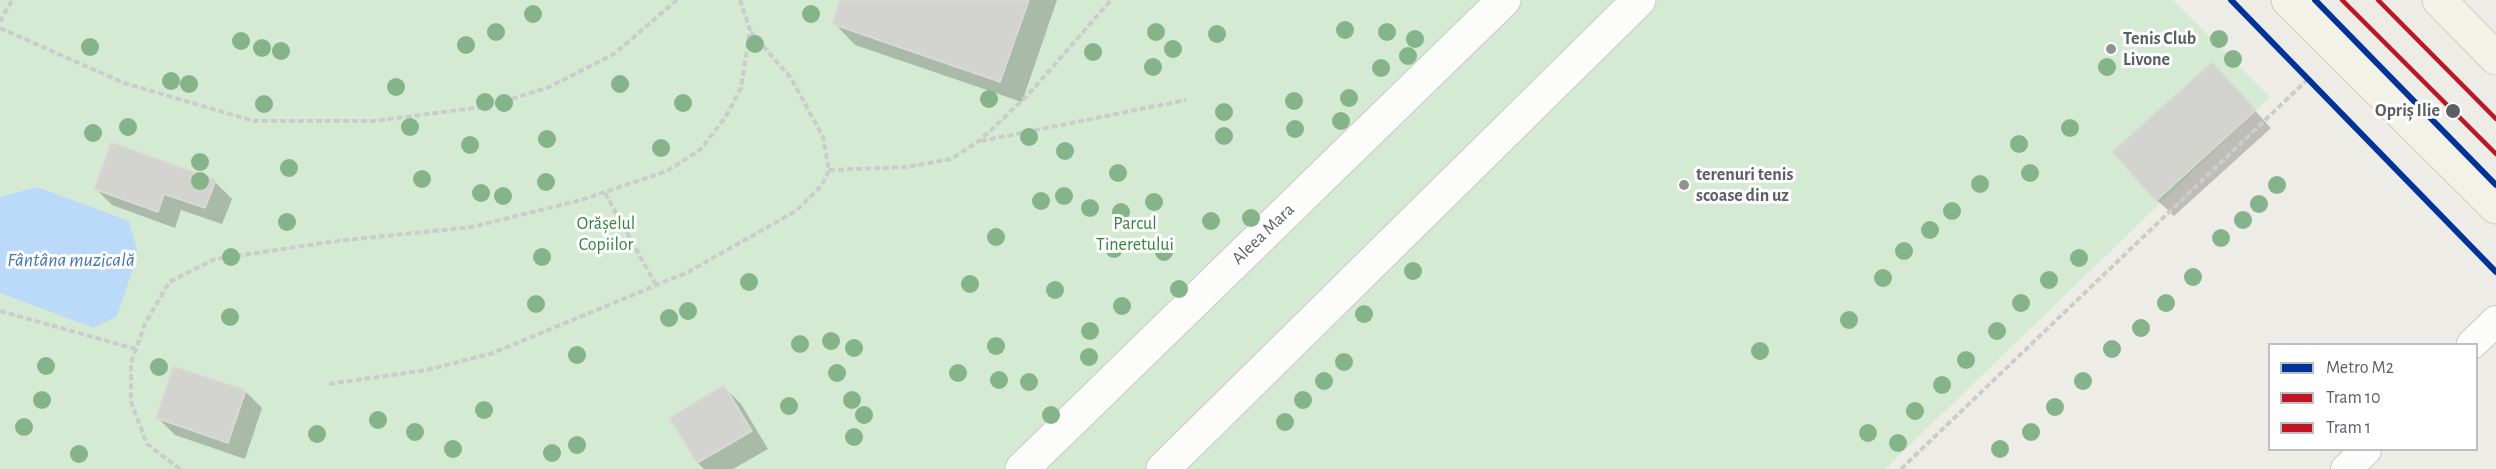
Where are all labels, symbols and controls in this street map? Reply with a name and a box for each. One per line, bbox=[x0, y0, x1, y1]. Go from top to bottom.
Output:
place label: Tenis Club Livone bbox=[2123, 28, 2196, 70]
marker: Tenis Club Livone bbox=[2104, 42, 2118, 56]
place label: Opriș Ilie bbox=[2375, 100, 2440, 122]
marker: Opriș Ilie bbox=[2444, 102, 2462, 120]
place label: terenuri tenis scoase din uz bbox=[1696, 164, 1793, 207]
marker: terenuri tenis scoase din uz bbox=[1677, 178, 1691, 192]
street label: Aleea Mara bbox=[1227, 199, 1299, 269]
park label: Orășelul Copiilor bbox=[577, 213, 635, 256]
park label: Parcul Tineretului bbox=[1096, 213, 1174, 256]
water label: Fântâna muzicală bbox=[7, 248, 135, 272]
legend bbox=[2268, 343, 2478, 451]
text: Metro M2 bbox=[2326, 359, 2394, 377]
text: Tram 10 bbox=[2326, 389, 2381, 407]
text: Tram 1 bbox=[2326, 419, 2371, 437]

